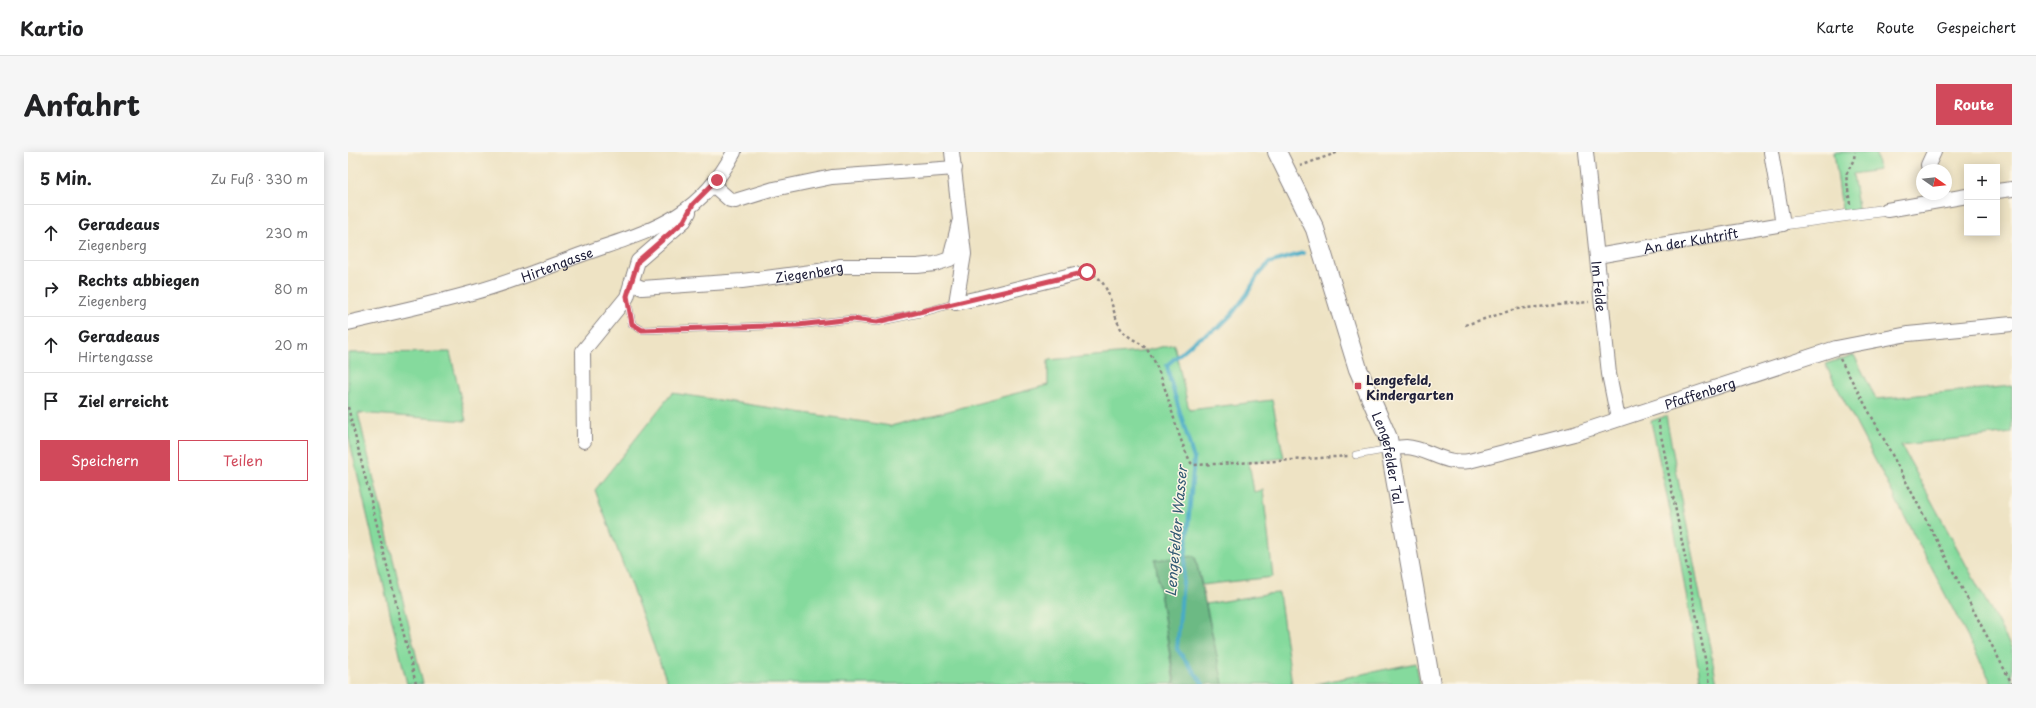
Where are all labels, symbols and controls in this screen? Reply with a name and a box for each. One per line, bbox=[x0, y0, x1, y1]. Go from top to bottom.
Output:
text: Kartio bbox=[20, 14, 83, 42]
text: Karte bbox=[1816, 17, 1854, 38]
text: Route bbox=[1876, 17, 1914, 38]
text: Gespeichert bbox=[1936, 17, 2016, 38]
text: Anfahrt bbox=[24, 83, 140, 126]
button: Route bbox=[1936, 84, 2012, 125]
north arrow bbox=[1916, 164, 1952, 200]
map controls bbox=[1964, 164, 2000, 236]
button: + bbox=[1964, 164, 2000, 200]
text: 5 Min. bbox=[40, 165, 92, 191]
text: Zu Fuß · 330 m bbox=[210, 169, 308, 188]
route end bbox=[708, 171, 726, 189]
button: − bbox=[1964, 200, 2000, 236]
text: Geradeaus bbox=[78, 212, 160, 235]
icon: ahead bbox=[40, 222, 62, 244]
street label: An der Kuhtrift bbox=[1642, 222, 1739, 257]
text: 230 m bbox=[266, 223, 308, 242]
text: Ziegenberg bbox=[78, 235, 147, 254]
street label: Hirtengasse bbox=[518, 242, 595, 286]
street label: Ziegenberg bbox=[774, 256, 845, 286]
street label: Im Felde bbox=[1588, 260, 1612, 313]
route start bbox=[1078, 263, 1096, 281]
text: Rechts abbiegen bbox=[78, 268, 199, 291]
icon: right bbox=[40, 278, 62, 300]
text: 80 m bbox=[274, 279, 308, 298]
text: Ziegenberg bbox=[78, 291, 147, 310]
text: Geradeaus bbox=[78, 324, 160, 347]
icon: ahead bbox=[40, 334, 62, 356]
text: 20 m bbox=[274, 335, 308, 354]
text: Hirtengasse bbox=[78, 347, 153, 366]
place label: Lengefeld, Kindergarten bbox=[1366, 370, 1454, 404]
street label: Pfaffenberg bbox=[1662, 372, 1738, 413]
marker: Lengefeld, Kindergarten bbox=[1353, 381, 1363, 391]
text: Ziel erreicht bbox=[78, 389, 169, 412]
icon: arrive bbox=[40, 390, 62, 412]
street label: Lengefelder Tal bbox=[1368, 408, 1409, 506]
button: Speichern bbox=[40, 440, 170, 481]
button: Teilen bbox=[178, 440, 308, 481]
water label: Lengefelder Wasser bbox=[1160, 462, 1192, 597]

